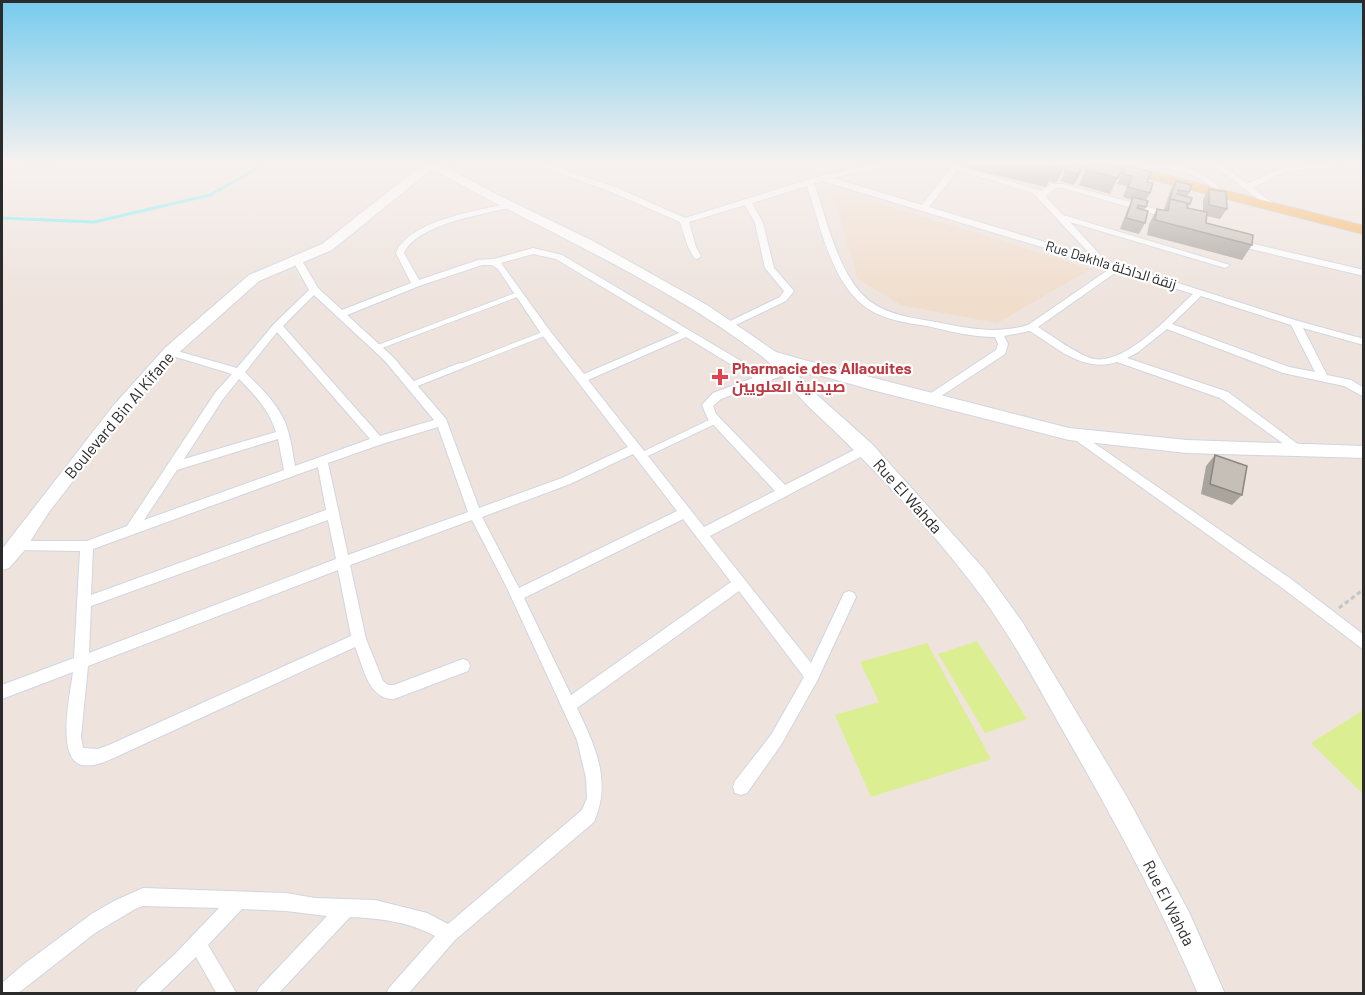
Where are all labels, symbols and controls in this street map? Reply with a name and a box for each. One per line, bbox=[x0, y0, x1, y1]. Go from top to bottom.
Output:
street label: Rue Dakhla زنقة الداخلة bbox=[1044, 236, 1179, 293]
street label: Boulevard Bin Al Kifane bbox=[60, 347, 177, 482]
place label: Pharmacie des Allaouites صيدلية العلويين bbox=[732, 358, 912, 396]
marker: Pharmacie des Allaouites صيدلية العلويين bbox=[713, 370, 727, 384]
street label: Rue El Wahda bbox=[870, 455, 947, 537]
street label: Rue El Wahda bbox=[1140, 857, 1199, 949]

